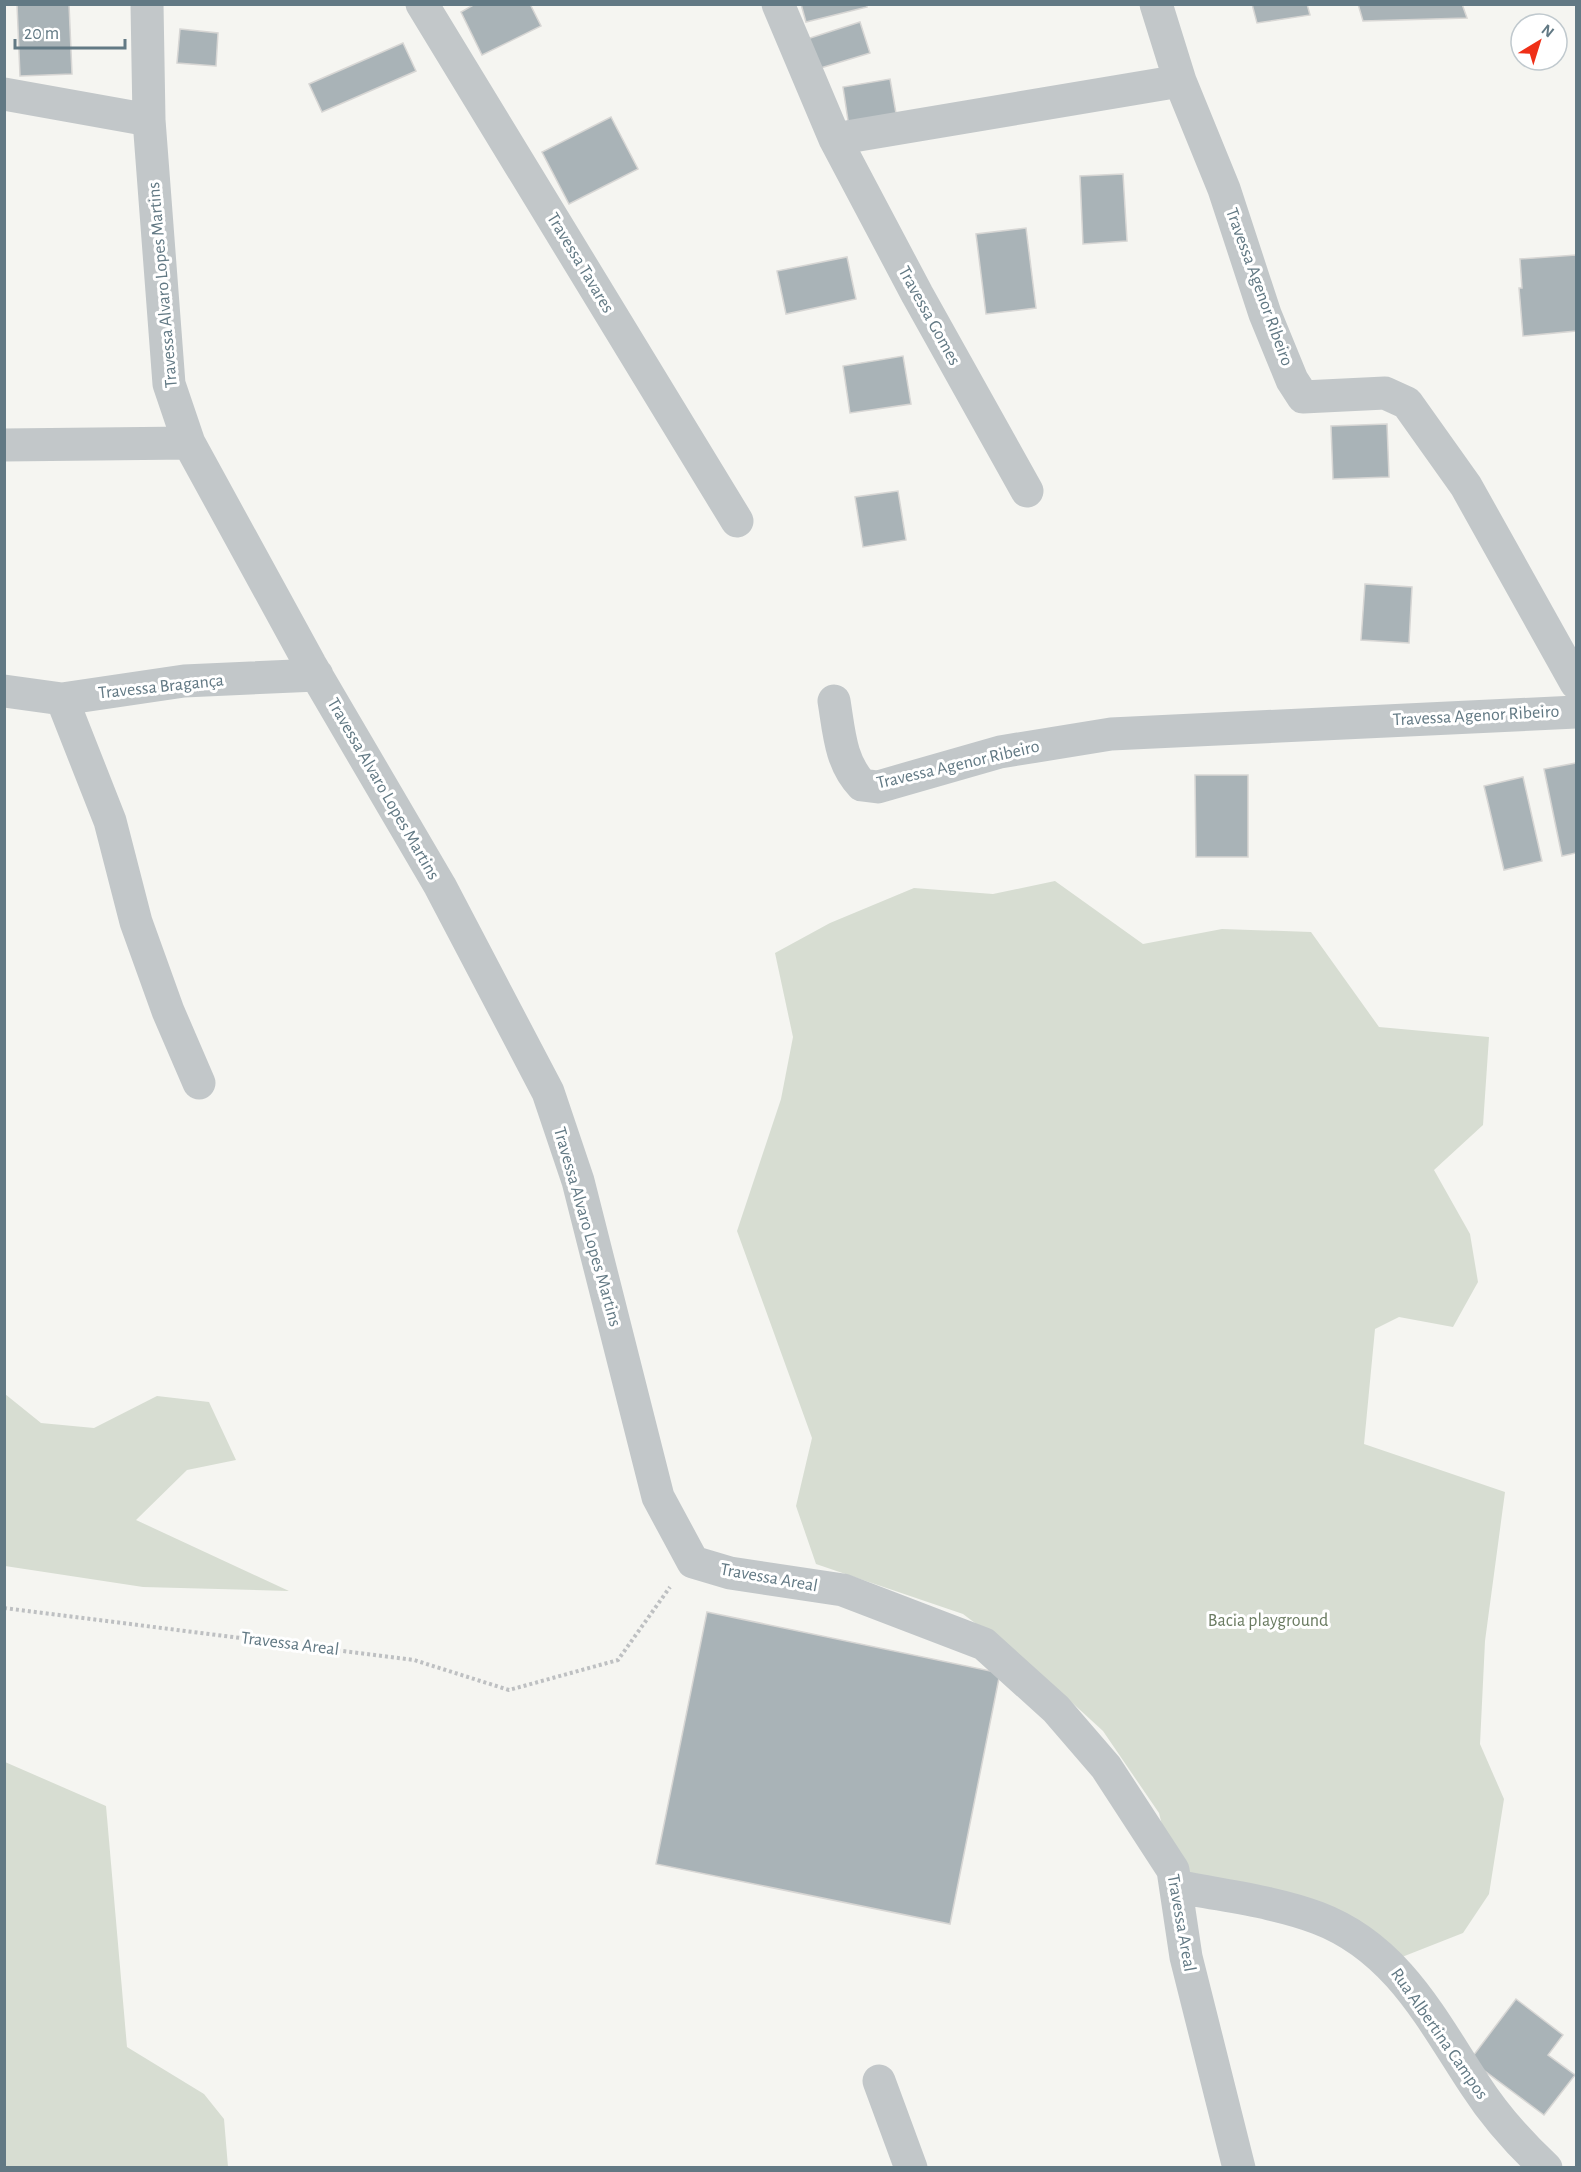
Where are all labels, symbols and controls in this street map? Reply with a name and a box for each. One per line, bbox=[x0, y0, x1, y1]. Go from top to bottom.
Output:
scale bar bbox=[15, 12, 124, 50]
north arrow bbox=[1509, 12, 1569, 72]
text: N bbox=[1538, 21, 1557, 41]
text: 20 m bbox=[24, 25, 59, 43]
street label: Travessa Alvaro Lopes Martins bbox=[145, 181, 181, 389]
street label: Travessa Agenor Ribeiro bbox=[1222, 206, 1296, 369]
street label: Travessa Tavares bbox=[543, 210, 617, 316]
street label: Travessa Gomes bbox=[894, 263, 964, 369]
street label: Travessa Bragança bbox=[97, 671, 225, 703]
street label: Travessa Alvaro Lopes Martins bbox=[324, 695, 442, 883]
street label: Travessa Agenor Ribeiro bbox=[1392, 703, 1560, 729]
street label: Travessa Agenor Ribeiro bbox=[875, 737, 1041, 793]
street label: Travessa Alvaro Lopes Martins bbox=[550, 1125, 624, 1329]
street label: Travessa Areal bbox=[719, 1561, 819, 1595]
park label: Bacia playground bbox=[1208, 1612, 1328, 1630]
street label: Travessa Areal bbox=[240, 1629, 340, 1659]
street label: Travessa Areal bbox=[1164, 1873, 1198, 1973]
street label: Rua Albertina Campos bbox=[1387, 1965, 1491, 2103]

